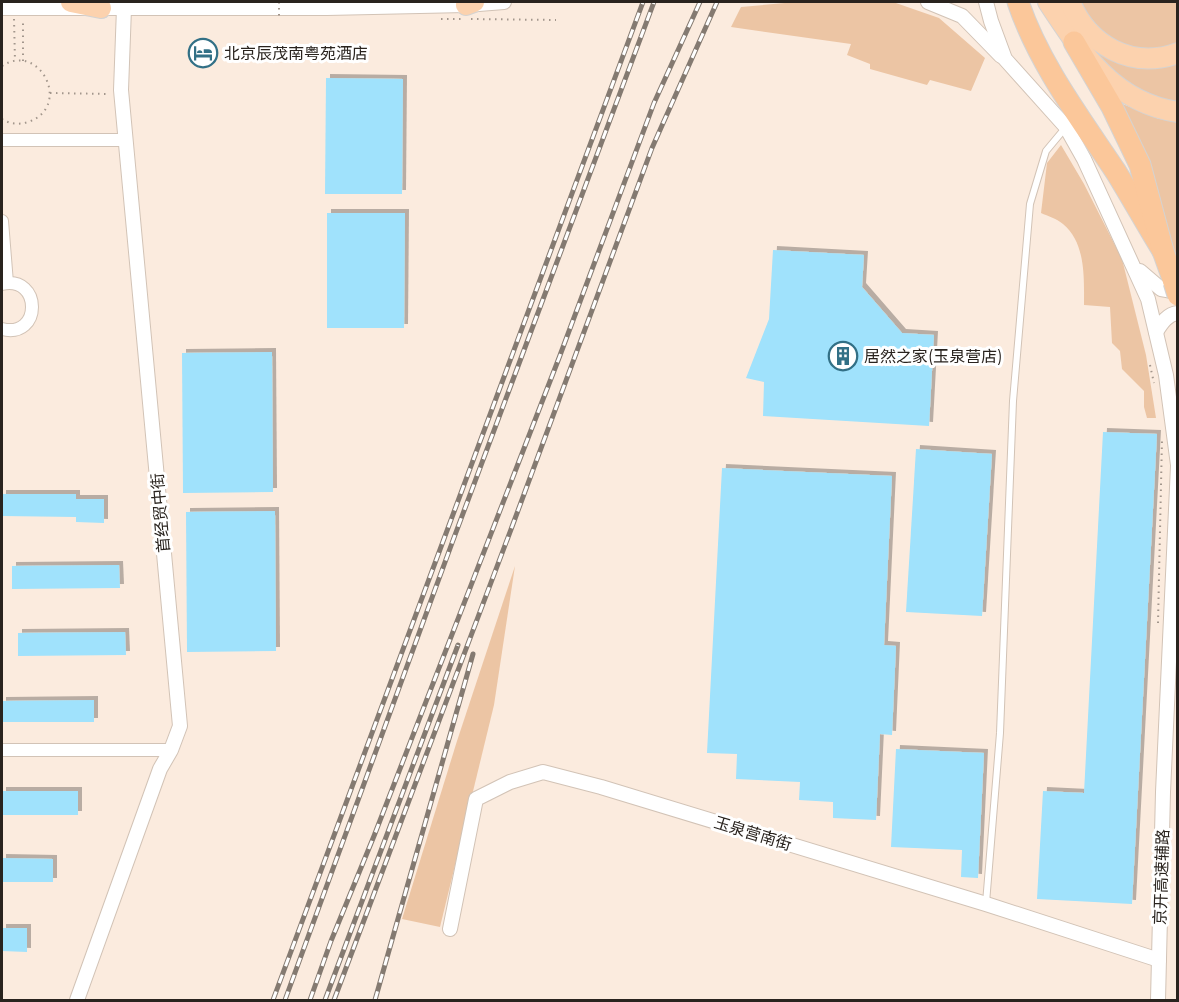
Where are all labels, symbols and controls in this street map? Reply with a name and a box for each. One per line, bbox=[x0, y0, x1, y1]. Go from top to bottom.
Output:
hotel icon: 北京辰茂南粤苑酒店 bbox=[187, 37, 219, 69]
place label: 北京辰茂南粤苑酒店 bbox=[224, 44, 368, 63]
building icon: 居然之家(玉泉营店) bbox=[827, 340, 859, 372]
place label: 居然之家(玉泉营店) bbox=[864, 347, 1003, 366]
street label: 首经贸中街 bbox=[148, 472, 173, 554]
street label: 玉泉营南街 bbox=[712, 813, 794, 854]
street label: 京开高速辅路 bbox=[1150, 829, 1173, 925]

